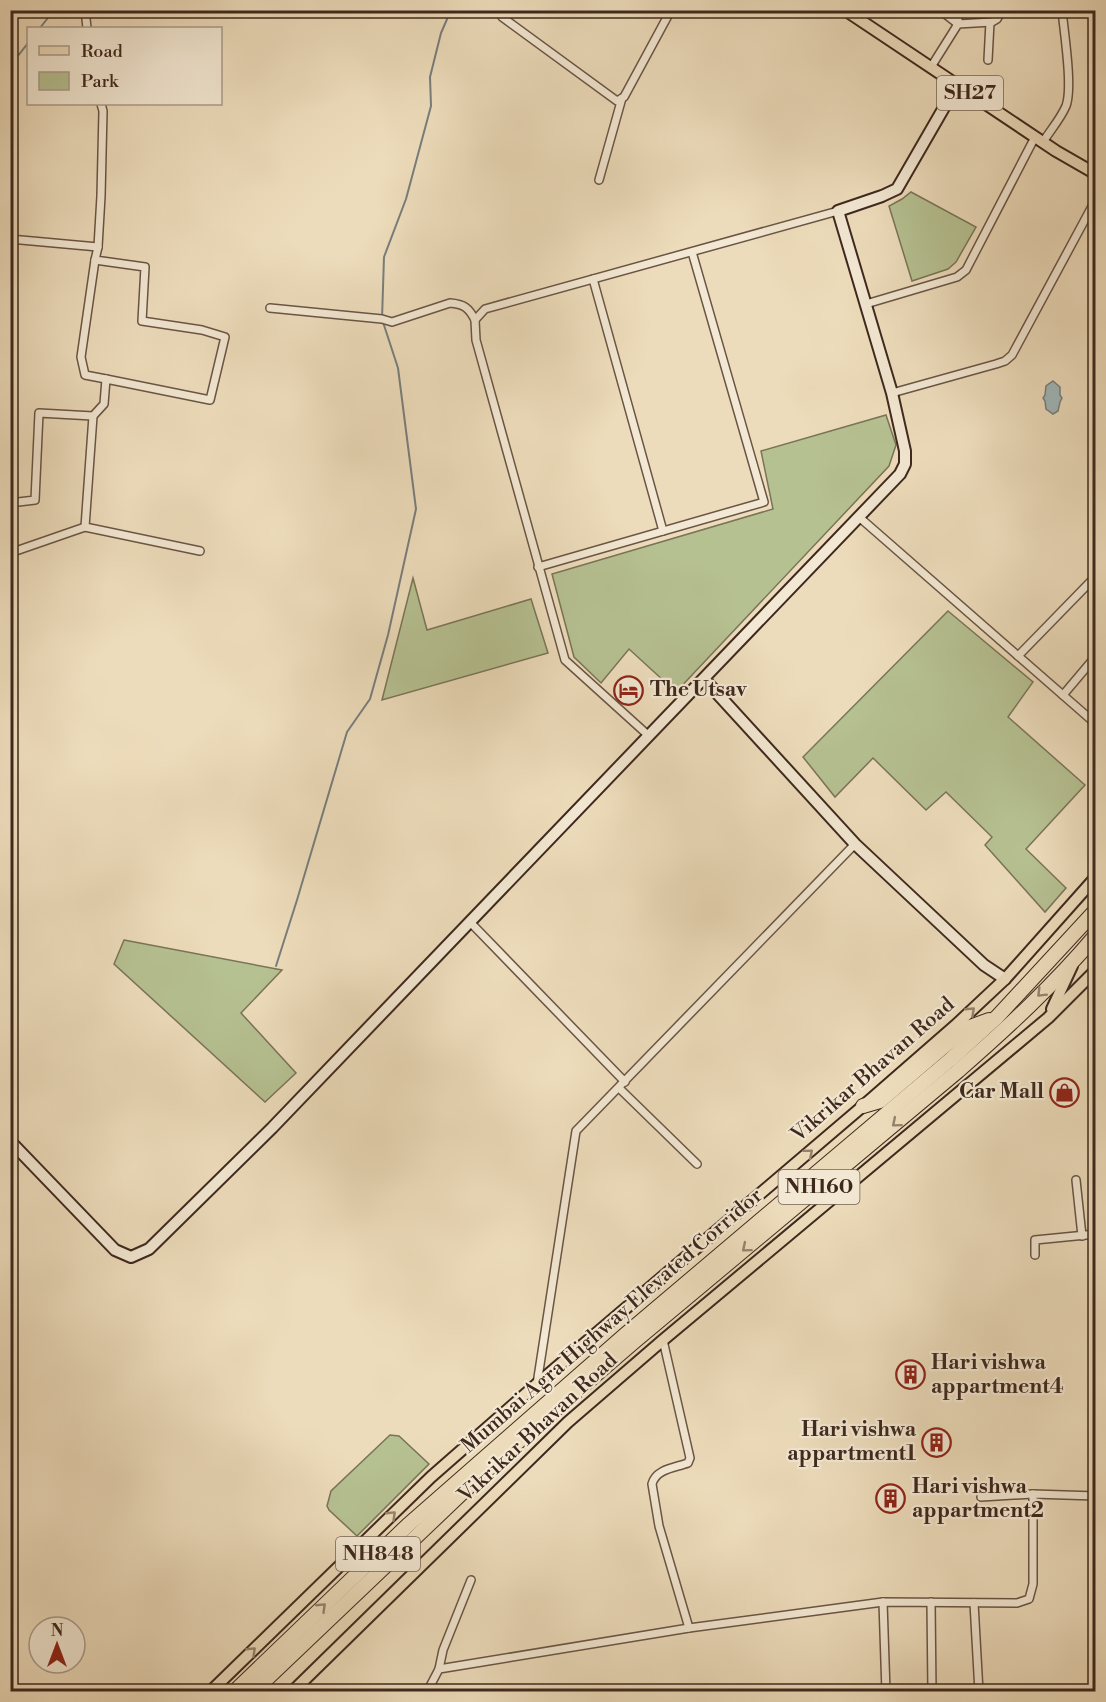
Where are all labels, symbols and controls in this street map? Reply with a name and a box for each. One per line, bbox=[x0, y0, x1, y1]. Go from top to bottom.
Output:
legend bbox=[27, 27, 222, 105]
text: Road bbox=[81, 40, 124, 63]
text: Park bbox=[81, 70, 120, 93]
road number: SH27 bbox=[937, 76, 1003, 110]
hotel icon: The Utsav bbox=[613, 674, 645, 706]
place label: The Utsav bbox=[650, 677, 747, 703]
one-way arrow bbox=[1038, 986, 1049, 997]
street label: Vikrikar Bhavan Road bbox=[785, 992, 960, 1149]
one-way arrow bbox=[965, 1007, 975, 1018]
shop icon: Car Mall bbox=[1049, 1076, 1081, 1108]
place label: Car Mall bbox=[959, 1079, 1044, 1105]
one-way arrow bbox=[892, 1115, 903, 1126]
one-way arrow bbox=[802, 1149, 813, 1160]
road number: NH160 bbox=[778, 1170, 860, 1204]
street label: Mumbai Agra Highway Elevated Corridor bbox=[456, 1183, 768, 1459]
one-way arrow bbox=[742, 1240, 753, 1251]
street label: Vikrikar Bhavan Road bbox=[452, 1347, 623, 1509]
place label: Hari vishwa appartment4 bbox=[931, 1350, 1064, 1400]
building icon: Hari vishwa appartment4 bbox=[894, 1359, 926, 1391]
place label: Hari vishwa appartment1 bbox=[787, 1417, 917, 1467]
building icon: Hari vishwa appartment1 bbox=[921, 1426, 953, 1458]
place label: Hari vishwa appartment2 bbox=[912, 1474, 1044, 1524]
building icon: Hari vishwa appartment2 bbox=[875, 1483, 907, 1515]
one-way arrow bbox=[386, 1511, 396, 1522]
road number: NH848 bbox=[336, 1537, 420, 1571]
one-way arrow bbox=[315, 1604, 326, 1615]
north arrow bbox=[27, 1615, 87, 1675]
text: N bbox=[51, 1621, 64, 1641]
one-way arrow bbox=[245, 1647, 256, 1658]

